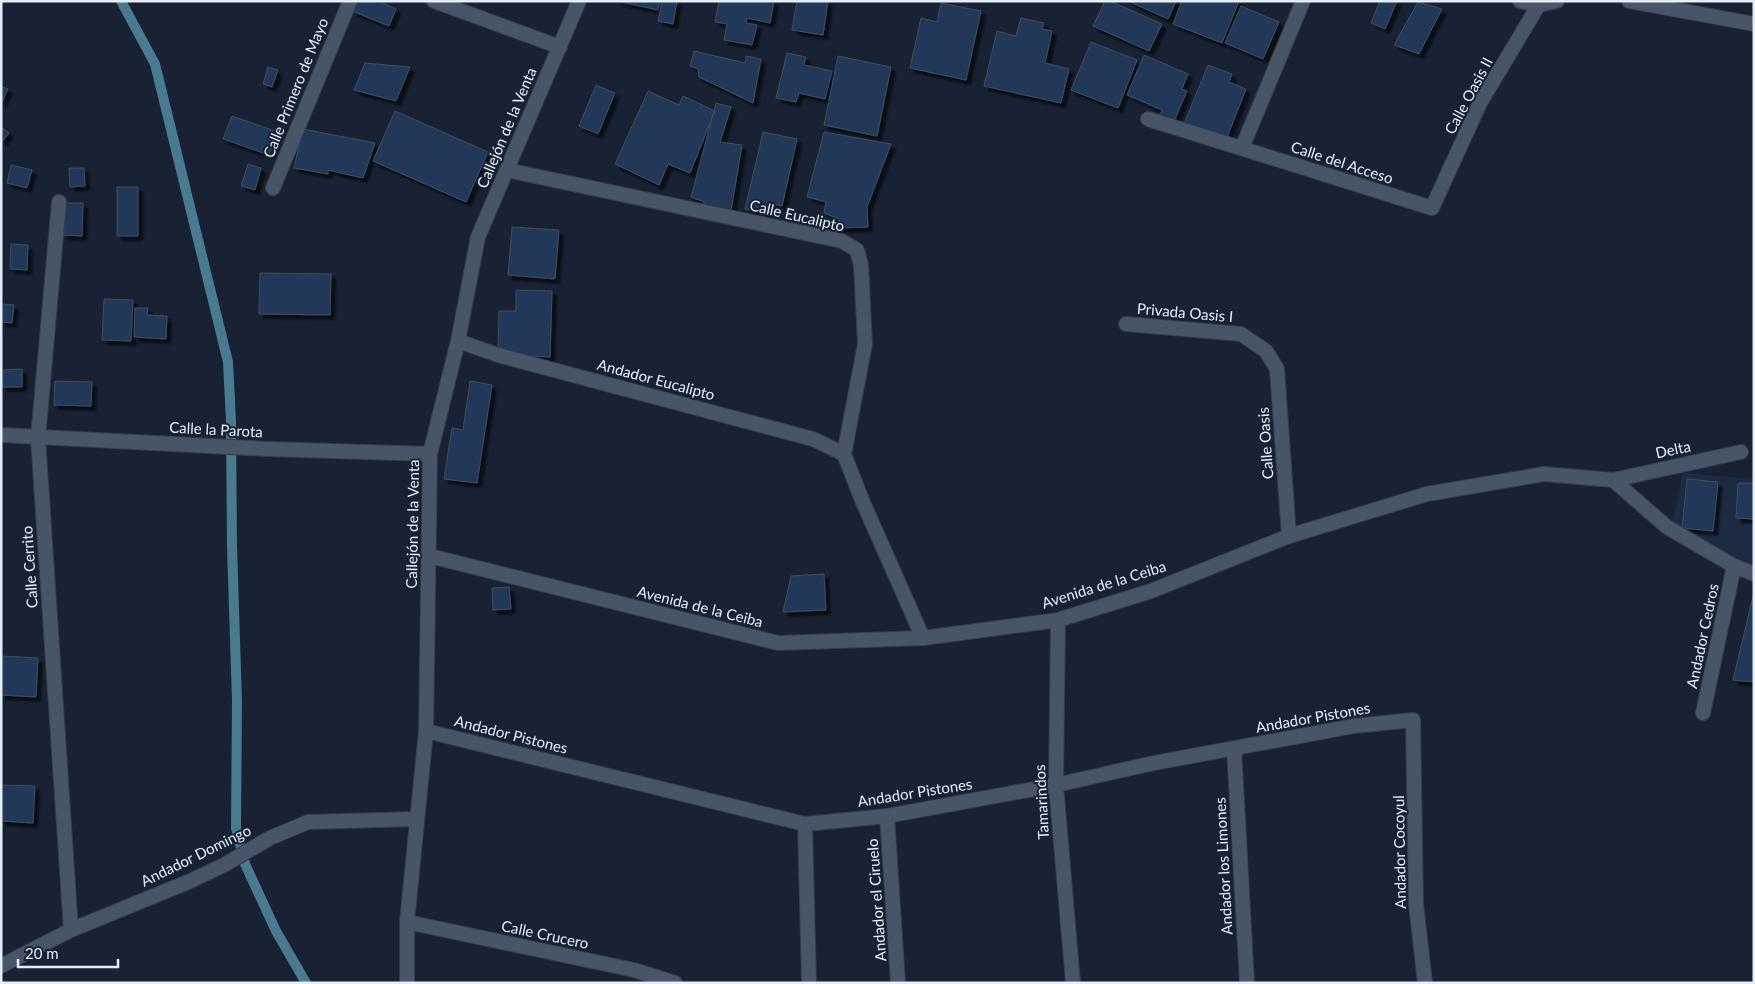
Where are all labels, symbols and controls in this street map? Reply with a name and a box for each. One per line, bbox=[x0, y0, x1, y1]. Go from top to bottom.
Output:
street label: Calle Primero de Mayo bbox=[259, 15, 331, 160]
street label: Calle Oasis II bbox=[1440, 54, 1496, 137]
street label: Callejón de la Venta bbox=[473, 65, 540, 191]
street label: Calle del Acceso bbox=[1289, 137, 1396, 187]
street label: Calle Eucalipto bbox=[748, 195, 846, 235]
street label: Privada Oasis I bbox=[1136, 299, 1234, 325]
street label: Andador Eucalipto bbox=[596, 355, 717, 403]
street label: Calle Oasis bbox=[1254, 406, 1276, 480]
street label: Calle la Parota bbox=[169, 418, 263, 440]
street label: Delta bbox=[1654, 437, 1692, 462]
street label: Callejón de la Venta bbox=[402, 459, 422, 589]
street label: Calle Cerrito bbox=[17, 525, 41, 609]
street label: Avenida de la Ceiba bbox=[1039, 557, 1168, 611]
street label: Avenida de la Ceiba bbox=[636, 582, 765, 630]
street label: Andador Cedros bbox=[1682, 582, 1722, 690]
street label: Andador Pistones bbox=[1254, 698, 1371, 736]
street label: Andador Pistones bbox=[453, 711, 570, 757]
street label: Tamarindos bbox=[1030, 764, 1052, 840]
street label: Andador Pistones bbox=[856, 774, 974, 810]
street label: Andador Cocoyul bbox=[1389, 795, 1409, 909]
street label: Andador los Limones bbox=[1210, 797, 1236, 935]
street label: Andador Domingo bbox=[137, 821, 254, 890]
street label: Andador el Ciruelo bbox=[863, 838, 889, 962]
street label: Calle Crucero bbox=[500, 916, 590, 952]
scale bar bbox=[18, 936, 118, 968]
text: 20 m bbox=[25, 944, 59, 962]

